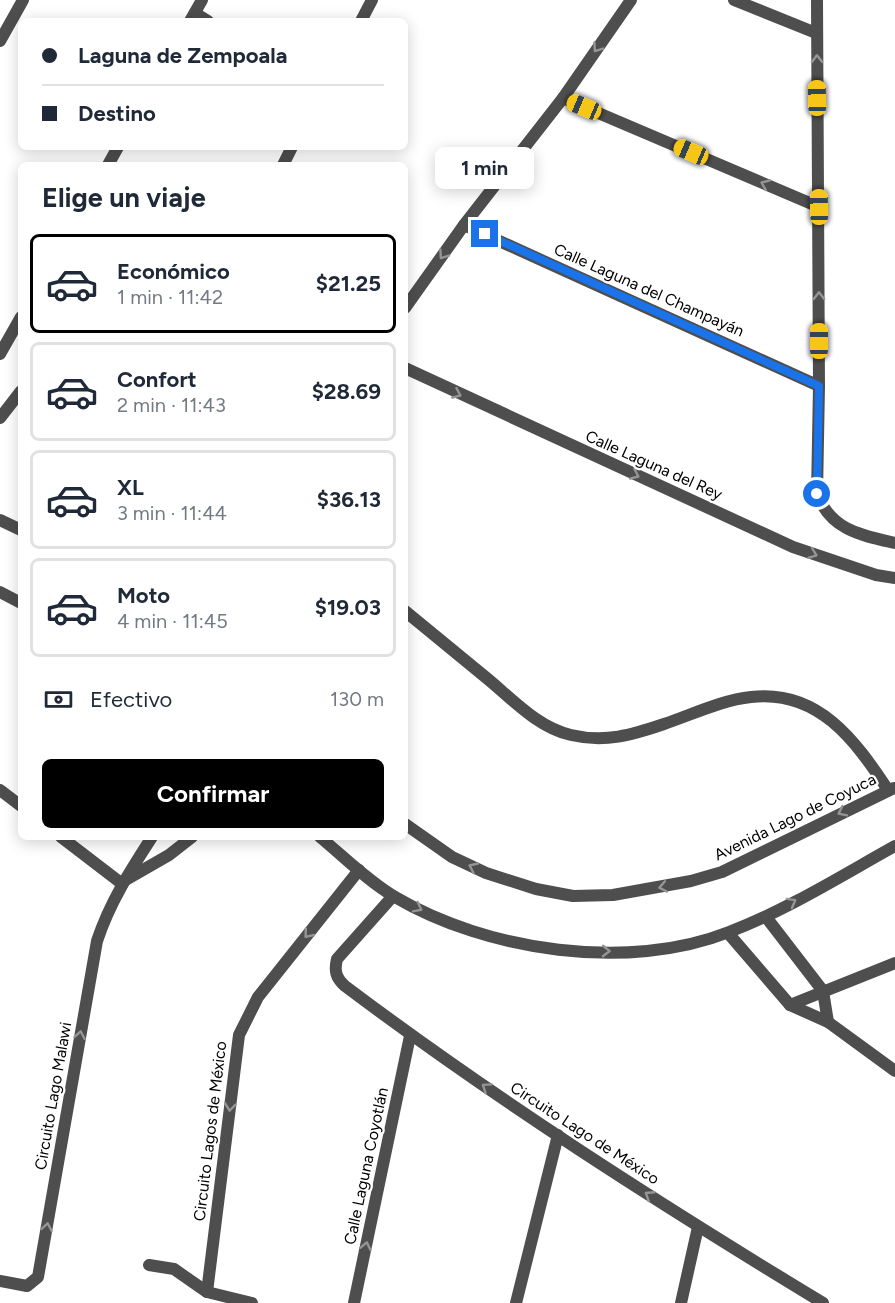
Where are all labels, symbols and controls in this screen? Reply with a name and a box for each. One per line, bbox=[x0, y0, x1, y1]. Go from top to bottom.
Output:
one-way arrow bbox=[593, 41, 604, 52]
text: Laguna de Zempoala bbox=[78, 42, 287, 69]
one-way arrow bbox=[811, 54, 823, 63]
car bbox=[808, 80, 826, 116]
car bbox=[564, 92, 604, 122]
text: Destino bbox=[78, 100, 156, 127]
car bbox=[671, 137, 711, 167]
callout: 1 min bbox=[436, 147, 534, 189]
text: 1 min bbox=[461, 156, 508, 180]
one-way arrow bbox=[761, 179, 772, 191]
text: Elige un viaje bbox=[42, 181, 206, 214]
car bbox=[810, 189, 828, 225]
route end bbox=[471, 220, 498, 247]
street label: Calle Laguna del Champayán bbox=[551, 239, 747, 341]
one-way arrow bbox=[439, 248, 450, 259]
icon: car bbox=[45, 257, 99, 311]
text: Económico bbox=[117, 258, 230, 285]
text: $21.25 bbox=[316, 270, 381, 297]
text: 1 min · 11:42 bbox=[117, 285, 223, 309]
one-way arrow bbox=[813, 291, 825, 300]
car bbox=[810, 323, 828, 359]
icon: car bbox=[45, 365, 99, 419]
text: Confort bbox=[117, 366, 197, 393]
text: $28.69 bbox=[312, 378, 381, 405]
one-way arrow bbox=[451, 387, 462, 399]
text: 2 min · 11:43 bbox=[117, 393, 226, 417]
street label: Calle Laguna del Rey bbox=[583, 426, 726, 504]
one-way arrow bbox=[628, 468, 639, 480]
icon: car bbox=[45, 473, 99, 527]
text: XL bbox=[117, 474, 144, 501]
route start bbox=[803, 480, 830, 507]
text: $36.13 bbox=[317, 486, 381, 513]
text: 3 min · 11:44 bbox=[117, 501, 227, 525]
one-way arrow bbox=[807, 547, 818, 559]
icon: car bbox=[45, 581, 99, 635]
text: Moto bbox=[117, 582, 170, 609]
text: $19.03 bbox=[315, 594, 381, 621]
text: 4 min · 11:45 bbox=[117, 609, 228, 633]
icon: cash bbox=[42, 683, 75, 716]
text: Efectivo bbox=[90, 686, 172, 713]
text: 130 m bbox=[330, 687, 384, 711]
button: Confirmar bbox=[42, 759, 384, 828]
street label: Avenida Lago de Coyuca bbox=[711, 770, 879, 864]
one-way arrow bbox=[838, 805, 849, 817]
one-way arrow bbox=[469, 863, 480, 875]
one-way arrow bbox=[658, 880, 668, 893]
one-way arrow bbox=[786, 898, 796, 909]
one-way arrow bbox=[411, 901, 422, 913]
one-way arrow bbox=[304, 927, 315, 938]
one-way arrow bbox=[602, 945, 611, 957]
street label: Circuito Lago Malawi bbox=[31, 1021, 75, 1171]
one-way arrow bbox=[73, 1030, 86, 1040]
street label: Circuito Lagos de México bbox=[190, 1040, 230, 1222]
street label: Circuito Lago de México bbox=[507, 1078, 663, 1188]
one-way arrow bbox=[482, 1083, 493, 1094]
street label: Calle Laguna Coyotlán bbox=[340, 1086, 392, 1246]
one-way arrow bbox=[224, 1102, 237, 1111]
one-way arrow bbox=[645, 1191, 656, 1202]
one-way arrow bbox=[40, 1222, 53, 1232]
one-way arrow bbox=[359, 1241, 372, 1251]

